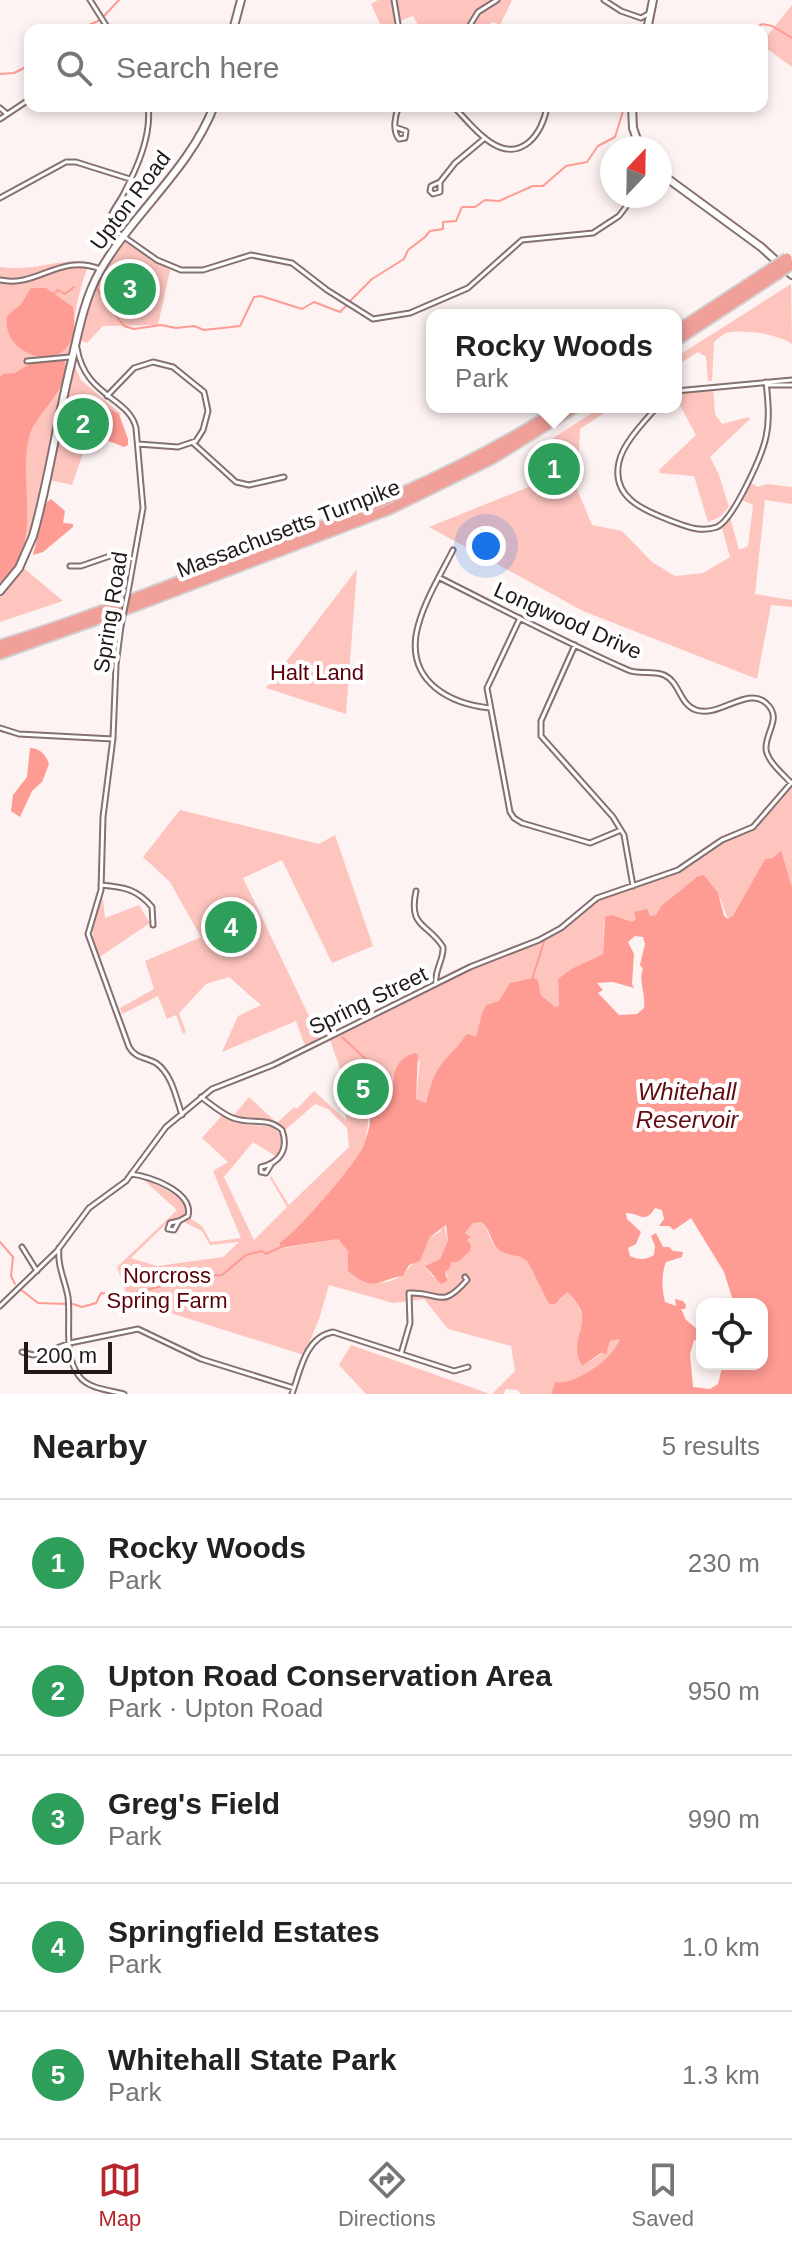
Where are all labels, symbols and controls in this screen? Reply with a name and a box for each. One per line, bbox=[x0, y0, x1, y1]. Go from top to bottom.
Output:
search box bbox=[24, 24, 768, 112]
icon: search bbox=[52, 46, 96, 90]
text: Search here bbox=[116, 51, 279, 84]
north arrow bbox=[600, 136, 672, 208]
street label: Upton Road bbox=[85, 146, 176, 255]
pin: 3 bbox=[104, 259, 156, 319]
popup bbox=[426, 309, 682, 413]
text: Rocky Woods bbox=[455, 329, 653, 362]
text: Park bbox=[455, 363, 509, 393]
pin: 2 bbox=[57, 394, 109, 454]
pin: 1 bbox=[528, 439, 580, 499]
street label: Massachusetts Turnpike bbox=[173, 474, 403, 583]
your location bbox=[466, 526, 506, 566]
street label: Spring Road bbox=[89, 550, 132, 674]
street label: Longwood Drive bbox=[490, 577, 646, 664]
park label: Halt Land bbox=[270, 660, 364, 685]
pin: 4 bbox=[205, 897, 257, 957]
street label: Spring Street bbox=[305, 961, 431, 1040]
pin: 5 bbox=[337, 1059, 389, 1119]
water label: Whitehall Reservoir bbox=[636, 1078, 739, 1133]
park label: Norcross Spring Farm bbox=[106, 1263, 228, 1313]
map controls bbox=[696, 1298, 768, 1370]
button: locate bbox=[696, 1298, 768, 1370]
scale bar bbox=[24, 1338, 112, 1374]
text: 200 m bbox=[36, 1343, 97, 1368]
text: Nearby bbox=[32, 1427, 147, 1465]
text: 5 results bbox=[662, 1431, 760, 1461]
text: Rocky Woods bbox=[108, 1531, 306, 1564]
text: 1 bbox=[51, 1548, 65, 1578]
text: 230 m bbox=[688, 1548, 760, 1578]
text: Park bbox=[108, 1565, 161, 1595]
text: Upton Road Conservation Area bbox=[108, 1659, 552, 1692]
text: 2 bbox=[51, 1676, 65, 1706]
text: 950 m bbox=[688, 1676, 760, 1706]
text: Park · Upton Road bbox=[108, 1693, 323, 1723]
text: Greg's Field bbox=[108, 1787, 280, 1820]
text: 3 bbox=[51, 1804, 65, 1834]
text: 990 m bbox=[688, 1804, 760, 1834]
text: Park bbox=[108, 1821, 161, 1851]
text: Springfield Estates bbox=[108, 1915, 380, 1948]
text: 4 bbox=[51, 1932, 65, 1962]
text: 1.0 km bbox=[682, 1932, 760, 1962]
text: Park bbox=[108, 1949, 161, 1979]
text: Whitehall State Park bbox=[108, 2043, 396, 2076]
text: 5 bbox=[51, 2060, 65, 2090]
text: 1.3 km bbox=[682, 2060, 760, 2090]
text: Park bbox=[108, 2077, 161, 2107]
tab: Map bbox=[98, 2158, 142, 2232]
tab: Directions bbox=[338, 2158, 436, 2232]
tab: Saved bbox=[632, 2158, 694, 2232]

